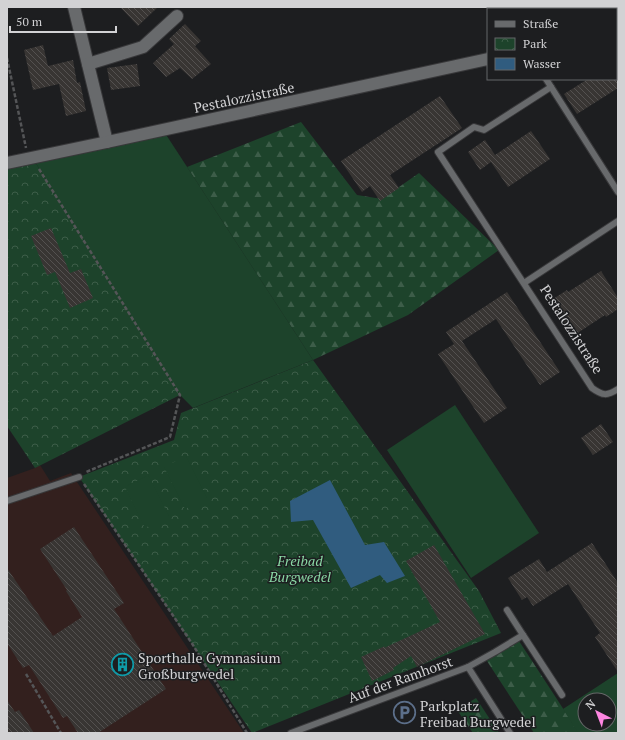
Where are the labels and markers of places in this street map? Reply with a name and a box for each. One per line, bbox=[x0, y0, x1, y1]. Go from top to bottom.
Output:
place label: Sporthalle Gymnasium Großburgwedel bbox=[138, 648, 280, 683]
building icon: Sporthalle Gymnasium Großburgwedel bbox=[109, 652, 135, 678]
place label: Parkplatz Freibad Burgwedel bbox=[420, 696, 536, 731]
parking icon: Parkplatz Freibad Burgwedel bbox=[392, 700, 418, 726]

